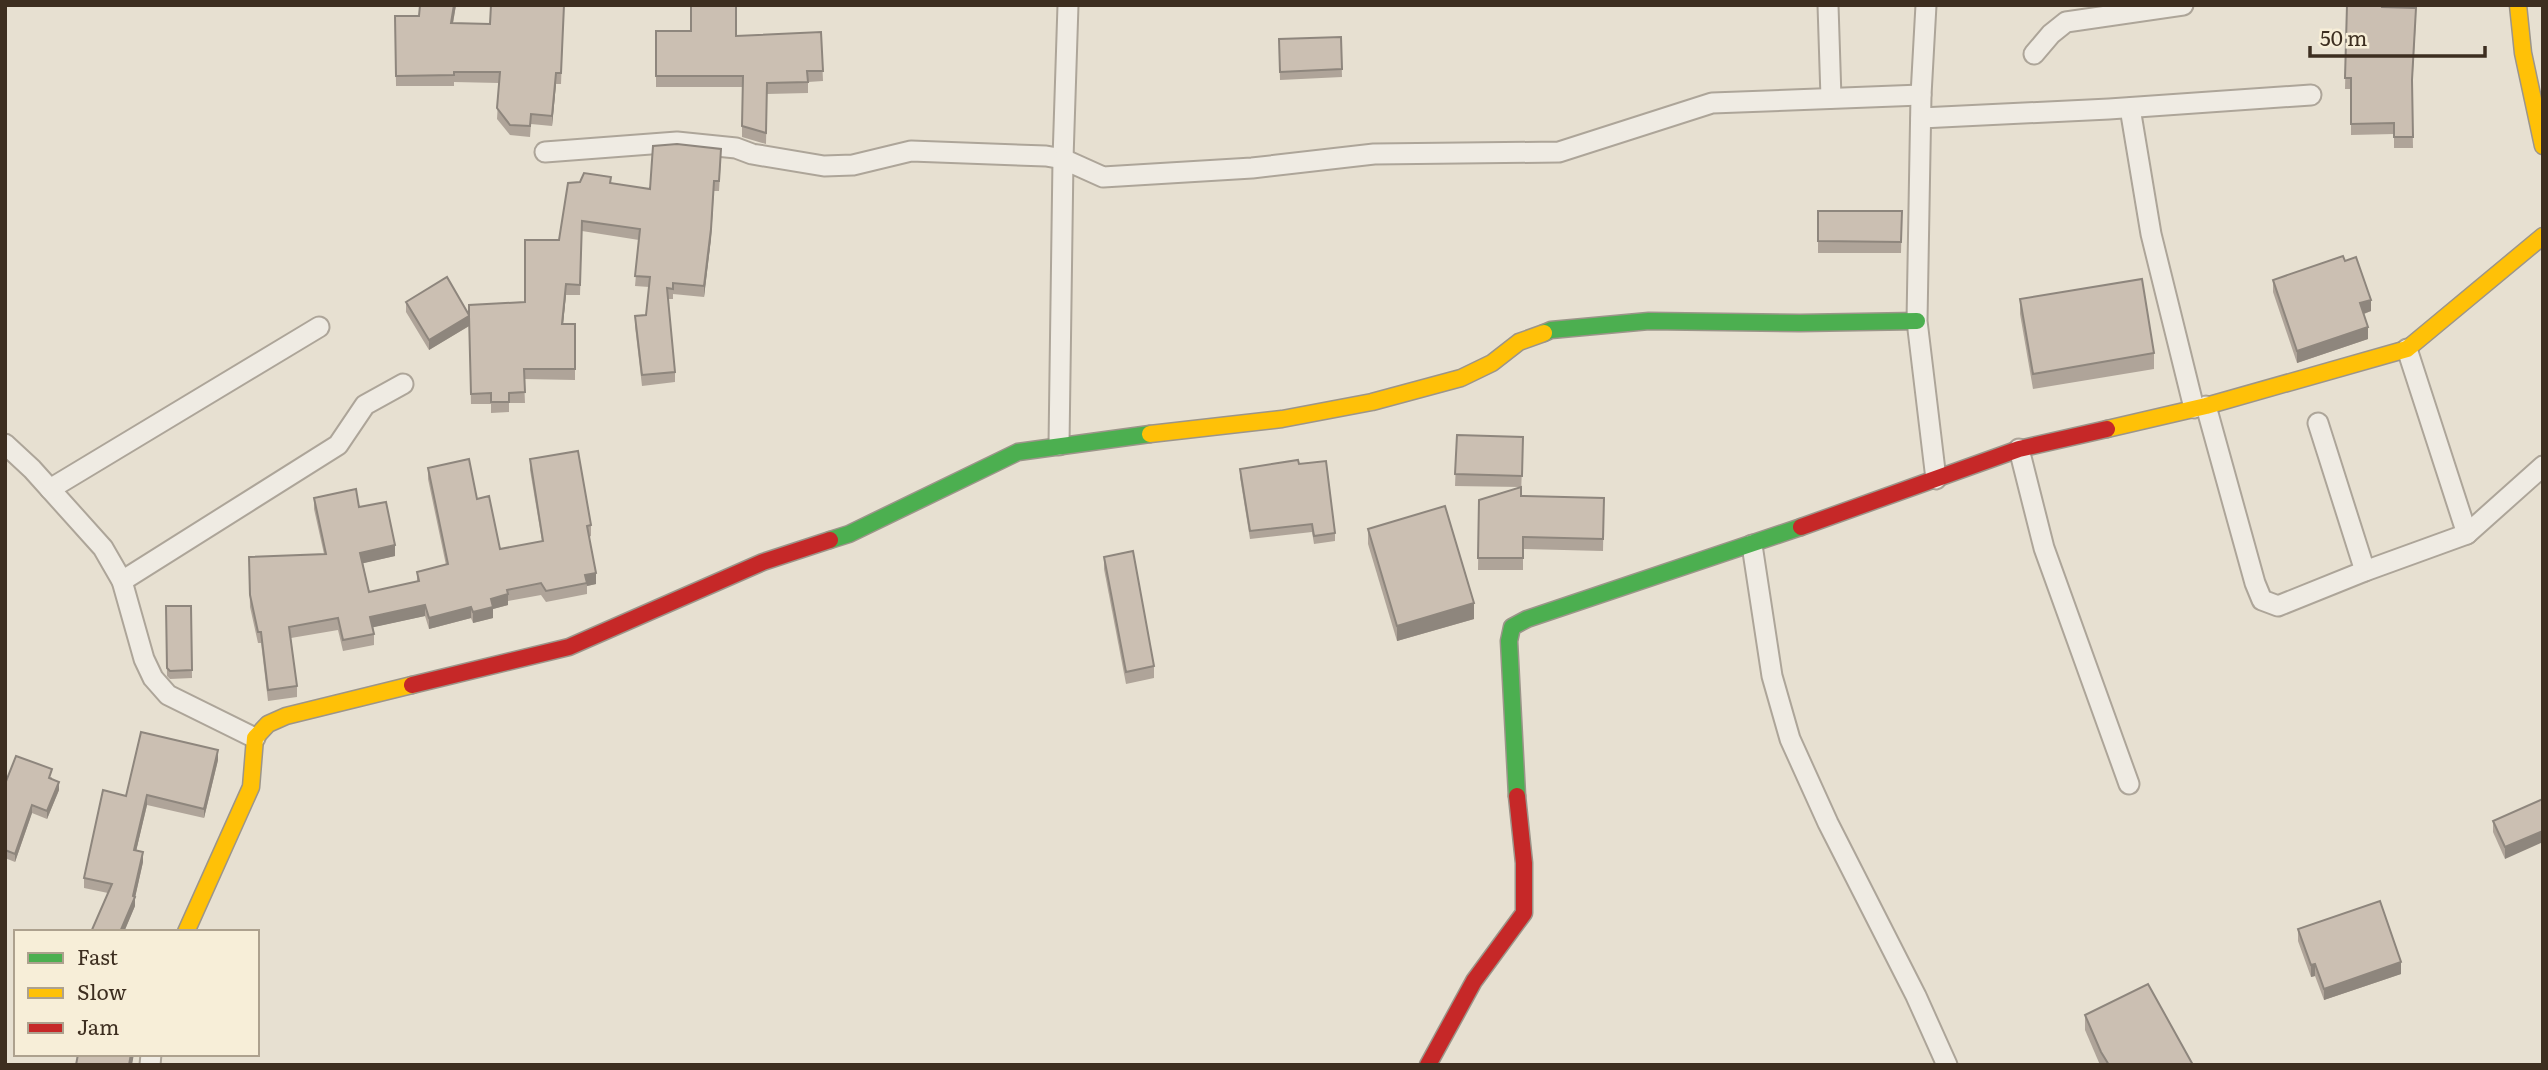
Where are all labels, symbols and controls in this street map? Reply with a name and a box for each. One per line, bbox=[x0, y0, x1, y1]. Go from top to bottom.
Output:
scale bar bbox=[2310, 14, 2485, 58]
text: 50 m bbox=[2320, 21, 2367, 52]
legend bbox=[14, 930, 259, 1056]
text: Fast bbox=[77, 940, 118, 971]
text: Slow bbox=[77, 975, 127, 1006]
text: Jam bbox=[77, 1010, 119, 1041]

